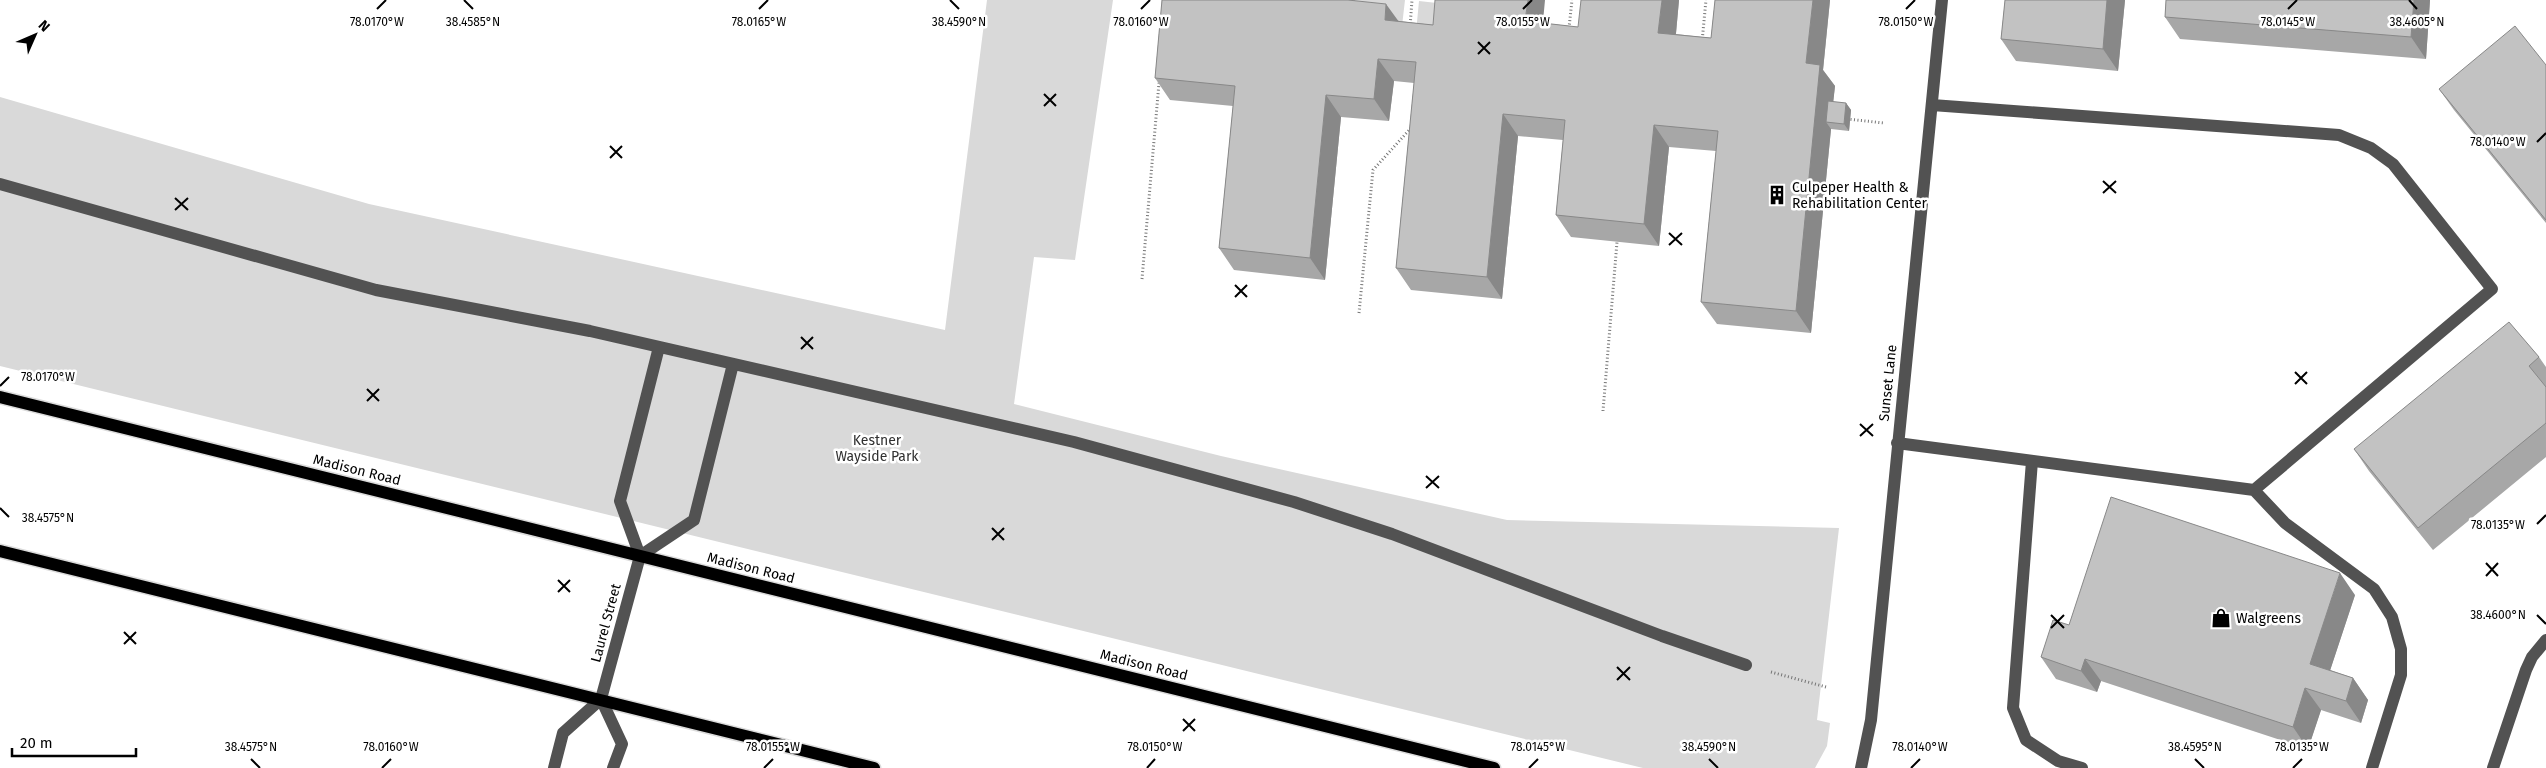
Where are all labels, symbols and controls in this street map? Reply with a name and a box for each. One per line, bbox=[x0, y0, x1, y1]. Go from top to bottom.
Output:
north arrow bbox=[10, 10, 60, 60]
text: 78.0170°W bbox=[350, 15, 404, 29]
text: 38.4585°N bbox=[446, 15, 500, 29]
text: 78.0165°W bbox=[732, 15, 786, 29]
text: 38.4590°N bbox=[932, 15, 986, 29]
text: 78.0160°W bbox=[1113, 15, 1169, 29]
text: 78.0155°W bbox=[1496, 15, 1550, 29]
text: 78.0150°W bbox=[1879, 15, 1934, 29]
text: 78.0145°W bbox=[2261, 15, 2315, 29]
text: 38.4605°N bbox=[2390, 15, 2444, 29]
text: N bbox=[35, 17, 53, 35]
text: 78.0140°W bbox=[2470, 135, 2526, 149]
place label: Culpeper Health & Rehabilitation Center bbox=[1792, 179, 1928, 212]
building icon: Culpeper Health & Rehabilitation Center bbox=[1766, 184, 1788, 206]
street label: Sunset Lane bbox=[1876, 344, 1900, 422]
text: 78.0170°W bbox=[21, 370, 75, 384]
park label: Kestner Wayside Park bbox=[835, 432, 919, 465]
street label: Madison Road bbox=[311, 451, 403, 489]
text: 38.4575°N bbox=[22, 511, 74, 525]
text: 78.0135°W bbox=[2471, 518, 2525, 532]
street label: Madison Road bbox=[705, 549, 797, 587]
street label: Laurel Street bbox=[587, 581, 625, 664]
shop icon: Walgreens bbox=[2210, 607, 2232, 629]
text: 38.4600°N bbox=[2470, 608, 2526, 622]
place label: Walgreens bbox=[2236, 610, 2301, 627]
street label: Madison Road bbox=[1098, 646, 1190, 684]
scale bar bbox=[12, 726, 136, 758]
text: 20 m bbox=[20, 734, 53, 752]
text: 38.4575°N bbox=[225, 740, 277, 754]
text: 78.0160°W bbox=[363, 740, 419, 754]
text: 78.0155°W bbox=[746, 740, 800, 754]
text: 78.0150°W bbox=[1128, 740, 1183, 754]
text: 78.0145°W bbox=[1511, 740, 1565, 754]
text: 38.4590°N bbox=[1682, 740, 1736, 754]
text: 78.0140°W bbox=[1892, 740, 1948, 754]
text: 38.4595°N bbox=[2168, 740, 2222, 754]
text: 78.0135°W bbox=[2275, 740, 2329, 754]

